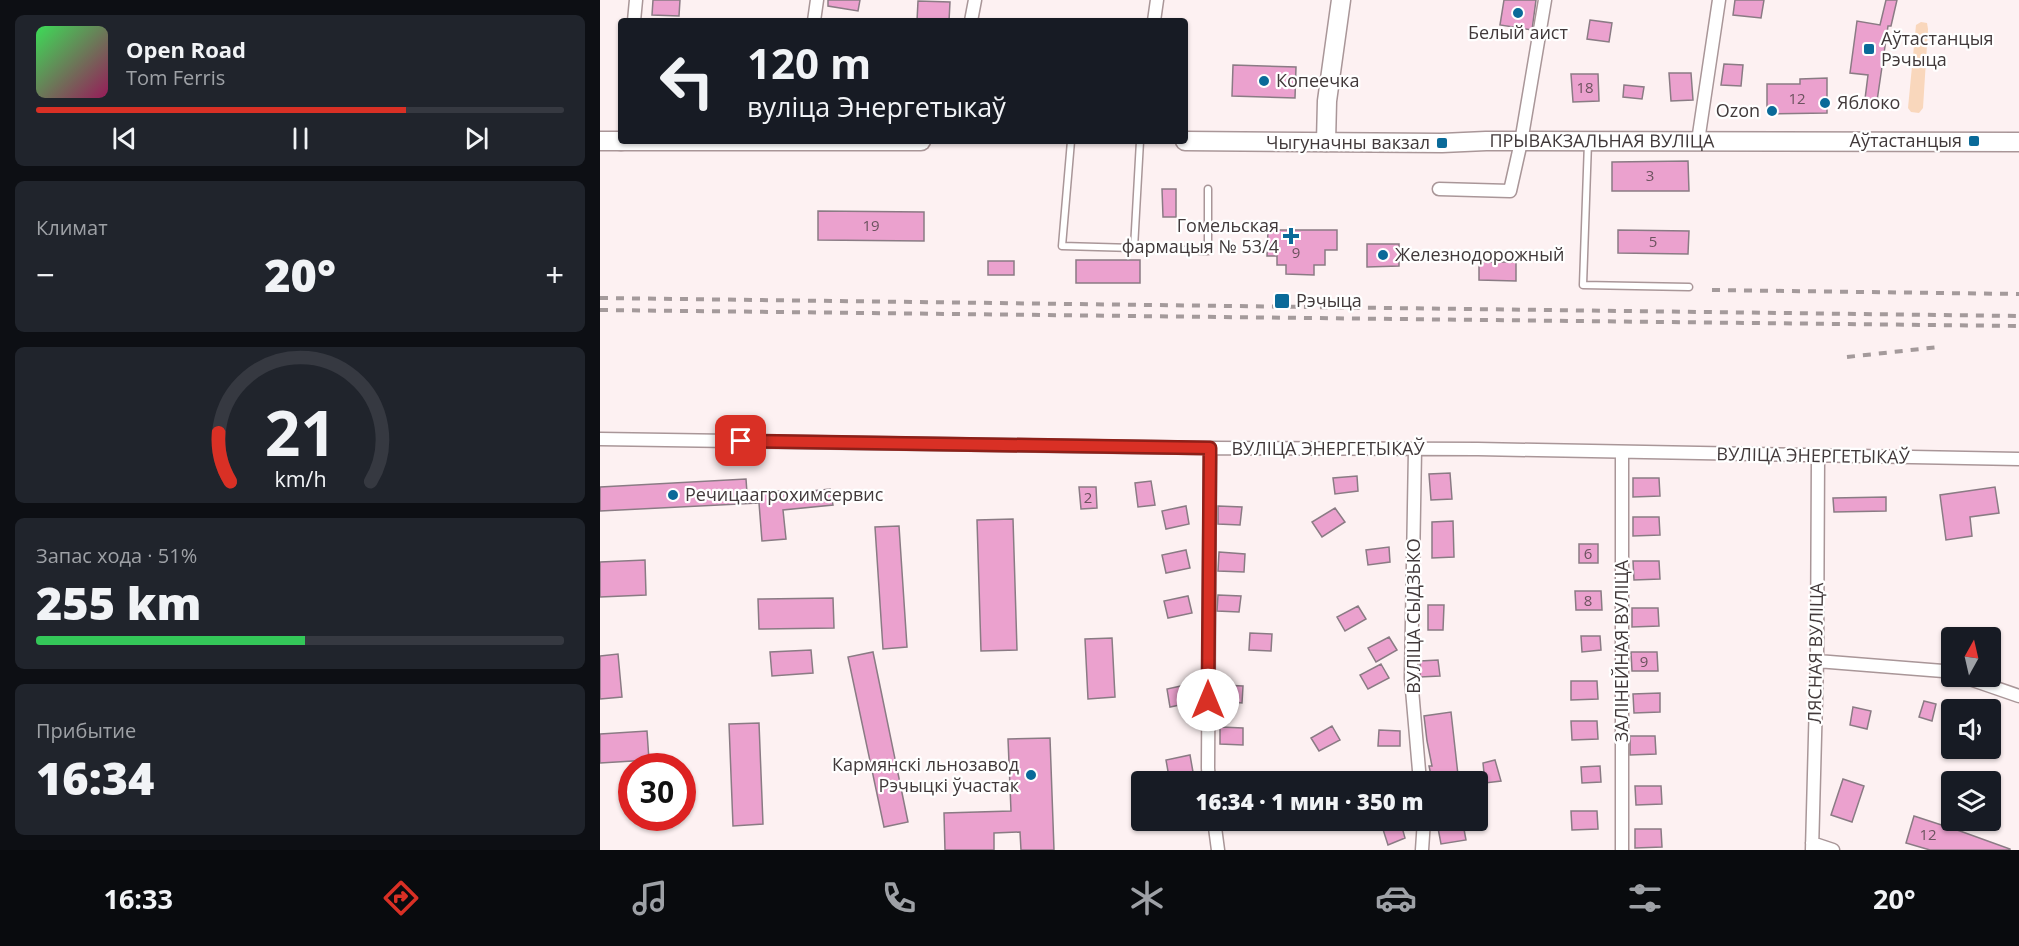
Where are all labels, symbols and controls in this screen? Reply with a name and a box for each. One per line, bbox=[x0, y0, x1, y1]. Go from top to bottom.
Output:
marker: Белый аист bbox=[1511, 6, 1525, 20]
place label: Белый аист bbox=[1468, 20, 1568, 44]
place label: Аўтастанцыя Рэчыца bbox=[1881, 26, 1993, 71]
text: Open Road bbox=[126, 34, 246, 64]
text: 120 m bbox=[747, 34, 871, 91]
icon: left bbox=[648, 42, 726, 120]
marker: Аўтастанцыя Рэчыца bbox=[1862, 42, 1876, 56]
text: Tom Ferris bbox=[126, 64, 225, 91]
place label: Копеечка bbox=[1276, 68, 1359, 92]
marker: Копеечка bbox=[1257, 74, 1271, 88]
house number: 18 bbox=[1576, 77, 1594, 97]
text: вуліца Энергетыкаў bbox=[747, 88, 1006, 125]
house number: 12 bbox=[1788, 88, 1806, 108]
place label: Яблоко bbox=[1837, 90, 1900, 114]
marker: Яблоко bbox=[1818, 96, 1832, 110]
place label: Ozon bbox=[1716, 98, 1760, 122]
marker: Ozon bbox=[1765, 104, 1779, 118]
icon: previous bbox=[108, 122, 141, 155]
icon: pause bbox=[284, 122, 317, 155]
icon: next bbox=[460, 122, 493, 155]
street label: ПРЫВАКЗАЛЬНАЯ ВУЛІЦА bbox=[1489, 128, 1715, 152]
place label: Аўтастанцыя bbox=[1850, 128, 1962, 152]
place label: Чыгуначны вакзал bbox=[1266, 130, 1430, 154]
marker: Аўтастанцыя bbox=[1967, 134, 1981, 148]
marker: Чыгуначны вакзал bbox=[1435, 136, 1449, 150]
house number: 3 bbox=[1646, 165, 1654, 185]
place label: Гомельская фармацыя № 53/4 bbox=[1122, 213, 1279, 258]
text: Климат bbox=[36, 214, 108, 241]
house number: 19 bbox=[862, 215, 880, 235]
marker: Гомельская фармацыя № 53/4 bbox=[1284, 229, 1298, 243]
house number: 5 bbox=[1649, 231, 1657, 251]
house number: 9 bbox=[1292, 242, 1300, 262]
place label: Железнодорожный bbox=[1395, 242, 1564, 266]
text: 20° bbox=[264, 244, 336, 305]
marker: Железнодорожный bbox=[1376, 248, 1390, 262]
text: − bbox=[36, 252, 55, 297]
text: + bbox=[545, 252, 564, 297]
place label: Рэчыца bbox=[1296, 288, 1362, 312]
marker: Рэчыца bbox=[1273, 292, 1291, 310]
text: 21 bbox=[264, 389, 336, 474]
pin bbox=[715, 415, 766, 466]
icon: arrive bbox=[724, 424, 757, 457]
street label: ВУЛІЦА ЭНЕРГЕТЫКАЎ bbox=[1231, 436, 1425, 460]
street label: ВУЛІЦА ЭНЕРГЕТЫКАЎ bbox=[1716, 441, 1911, 469]
text: km/h bbox=[274, 464, 326, 493]
place label: Речицаагрохимсервис bbox=[685, 482, 884, 506]
house number: 2 bbox=[1084, 487, 1092, 507]
marker: Речицаагрохимсервис bbox=[666, 488, 680, 502]
street label: ВУЛІЦА СЫДЗЬКО bbox=[1401, 538, 1425, 694]
text: Запас хода · 51% bbox=[36, 542, 197, 569]
house number: 6 bbox=[1584, 543, 1592, 563]
street label: ЗАЛІНЕЙНАЯ ВУЛІЦА bbox=[1609, 559, 1633, 742]
text: 255 km bbox=[36, 572, 201, 633]
street label: ЛЯСНАЯ ВУЛІЦА bbox=[1802, 582, 1828, 724]
house number: 8 bbox=[1584, 590, 1592, 610]
north arrow bbox=[1941, 627, 2001, 687]
map controls bbox=[1941, 627, 2001, 831]
house number: 9 bbox=[1640, 651, 1648, 671]
position arrow bbox=[1176, 668, 1240, 732]
button: sound bbox=[1941, 699, 2001, 759]
text: Прибытие bbox=[36, 717, 136, 744]
text: 16:34 bbox=[36, 747, 154, 808]
place label: Кармянскі льнозавод Рэчыцкі ўчастак bbox=[832, 752, 1020, 797]
speed limit sign: 30 bbox=[618, 753, 696, 831]
marker: Кармянскі льнозавод Рэчыцкі ўчастак bbox=[1024, 768, 1038, 782]
button: layers bbox=[1941, 771, 2001, 831]
text: 16:34 · 1 мин · 350 m bbox=[1196, 786, 1423, 816]
house number: 12 bbox=[1919, 824, 1937, 844]
icon: directions bbox=[380, 877, 422, 919]
icon: music bbox=[629, 877, 671, 919]
icon: phone bbox=[878, 877, 920, 919]
icon: climate bbox=[1126, 877, 1168, 919]
icon: car bbox=[1375, 877, 1417, 919]
icon: filters bbox=[1624, 877, 1666, 919]
text: 16:33 bbox=[103, 880, 173, 917]
text: 20° bbox=[1873, 880, 1915, 917]

